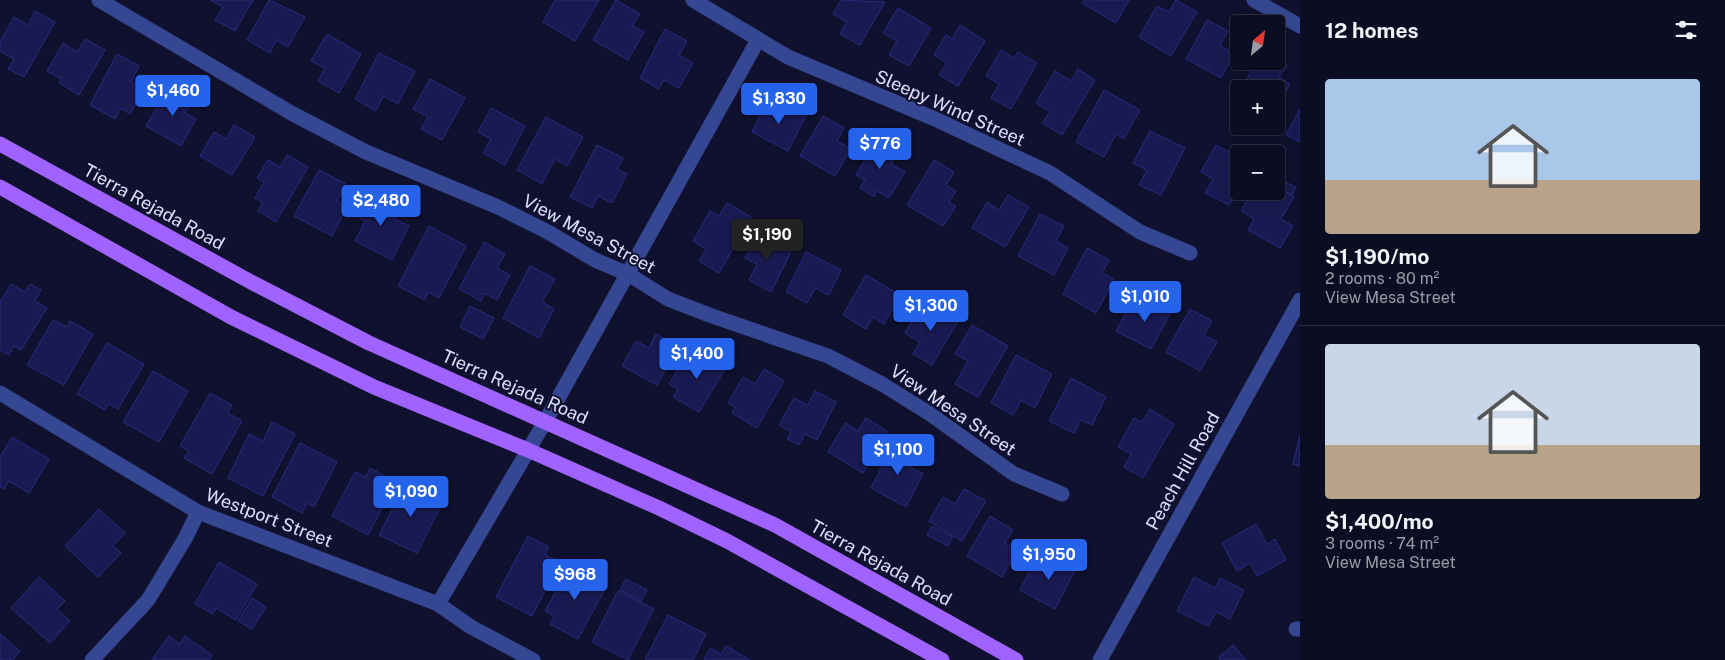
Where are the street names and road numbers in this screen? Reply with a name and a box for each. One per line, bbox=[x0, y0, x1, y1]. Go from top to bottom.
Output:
street label: Sleepy Wind Street bbox=[872, 65, 1028, 150]
street label: Tierra Rejada Road bbox=[80, 159, 228, 254]
street label: View Mesa Street bbox=[519, 190, 659, 277]
street label: Tierra Rejada Road bbox=[439, 345, 592, 428]
street label: View Mesa Street bbox=[886, 360, 1020, 459]
street label: Peach Hill Road bbox=[1141, 408, 1224, 533]
street label: Westport Street bbox=[203, 484, 335, 551]
street label: Tierra Rejada Road bbox=[807, 515, 955, 610]

